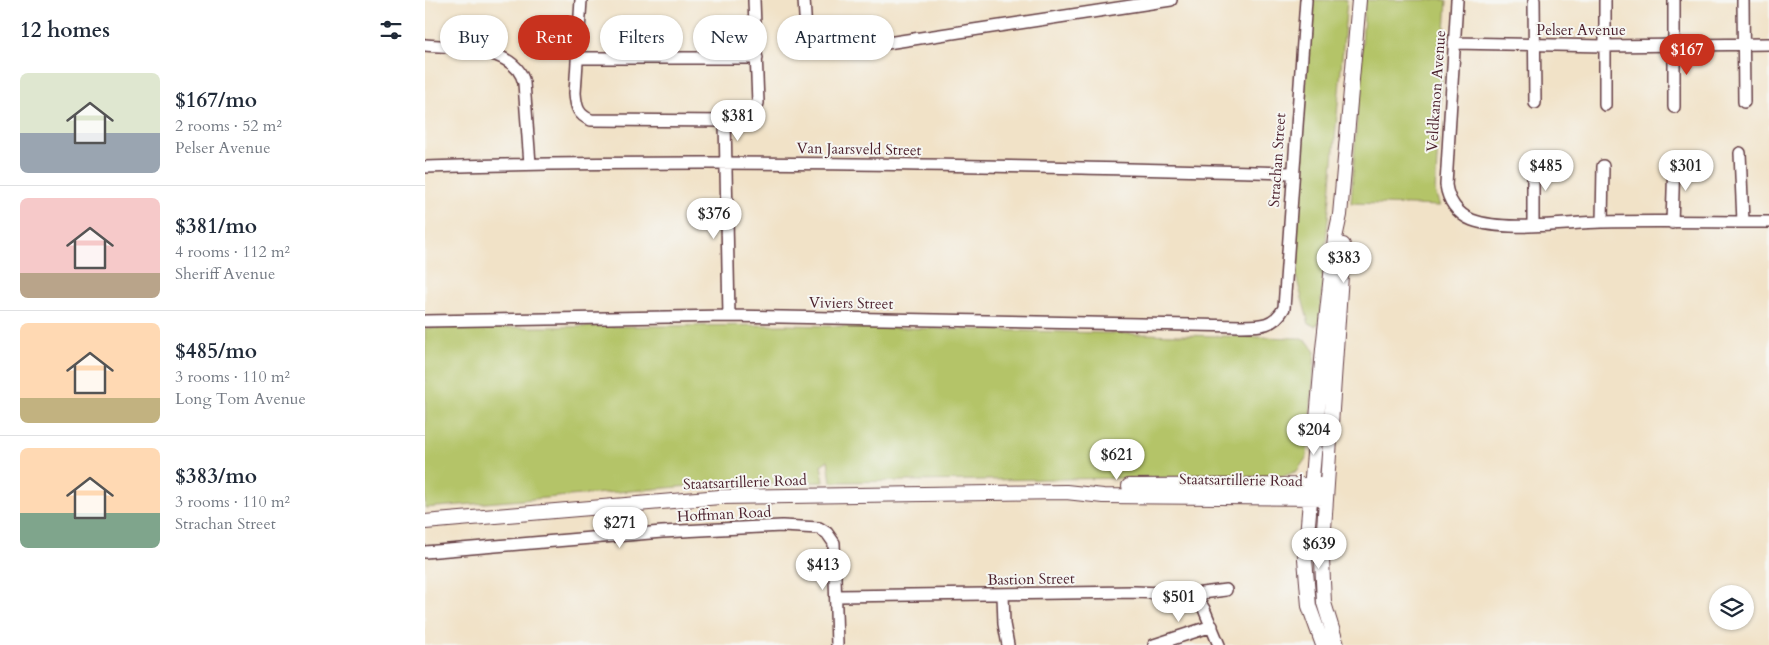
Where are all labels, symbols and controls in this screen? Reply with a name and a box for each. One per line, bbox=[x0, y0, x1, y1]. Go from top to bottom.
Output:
chip: Buy bbox=[440, 15, 508, 60]
chip: Rent bbox=[518, 15, 590, 60]
chip: Filters bbox=[600, 15, 683, 60]
chip: New bbox=[693, 15, 767, 60]
chip: Apartment bbox=[777, 15, 894, 60]
text: 12 homes bbox=[20, 16, 110, 45]
icon: filters bbox=[377, 16, 405, 44]
street label: Pelser Avenue bbox=[1536, 20, 1626, 40]
street label: Veldkanon Avenue bbox=[1422, 29, 1450, 153]
pin: $167 bbox=[1657, 34, 1717, 76]
text: $167 bbox=[1671, 39, 1703, 61]
text: $167/mo bbox=[175, 86, 257, 115]
icon: home bbox=[60, 93, 120, 153]
pin: $381 bbox=[708, 100, 768, 142]
text: $381 bbox=[722, 105, 754, 127]
street label: Strachan Street bbox=[1264, 112, 1290, 208]
text: 2 rooms · 52 m² bbox=[175, 115, 282, 137]
text: Pelser Avenue bbox=[175, 137, 270, 159]
street label: Van Jaarsveld Street bbox=[796, 138, 922, 160]
pin: $485 bbox=[1516, 150, 1576, 192]
pin: $301 bbox=[1656, 150, 1716, 192]
text: $485 bbox=[1530, 155, 1562, 177]
text: $301 bbox=[1670, 155, 1702, 177]
pin: $376 bbox=[684, 198, 744, 240]
text: $376 bbox=[698, 203, 730, 225]
text: $381/mo bbox=[175, 212, 257, 241]
icon: home bbox=[60, 218, 120, 278]
text: 4 rooms · 112 m² bbox=[175, 241, 290, 263]
pin: $383 bbox=[1314, 242, 1374, 284]
text: $383 bbox=[1328, 247, 1360, 269]
text: Sheriff Avenue bbox=[175, 263, 275, 285]
street label: Viviers Street bbox=[809, 292, 894, 314]
text: $485/mo bbox=[175, 337, 257, 366]
icon: home bbox=[60, 343, 120, 403]
text: 3 rooms · 110 m² bbox=[175, 366, 290, 388]
text: Long Tom Avenue bbox=[175, 388, 306, 410]
pin: $204 bbox=[1284, 414, 1344, 456]
text: $204 bbox=[1298, 419, 1330, 441]
pin: $621 bbox=[1087, 438, 1147, 481]
text: $621 bbox=[1101, 444, 1133, 466]
text: $383/mo bbox=[175, 462, 257, 491]
icon: home bbox=[60, 468, 120, 528]
street label: Staatsartillerie Road bbox=[1179, 469, 1303, 491]
street label: Staatsartillerie Road bbox=[683, 470, 807, 494]
text: 3 rooms · 110 m² bbox=[175, 491, 290, 513]
street label: Hoffman Road bbox=[676, 502, 772, 526]
pin: $271 bbox=[590, 506, 650, 549]
text: $271 bbox=[604, 512, 636, 534]
text: Strachan Street bbox=[175, 513, 276, 535]
pin: $639 bbox=[1289, 528, 1349, 570]
text: $639 bbox=[1303, 533, 1335, 555]
pin: $413 bbox=[793, 548, 853, 591]
text: $413 bbox=[807, 554, 839, 576]
street label: Bastion Street bbox=[987, 568, 1075, 590]
pin: $501 bbox=[1149, 580, 1209, 623]
map controls bbox=[1709, 585, 1754, 630]
button: layers bbox=[1709, 585, 1754, 630]
text: $501 bbox=[1163, 586, 1195, 608]

